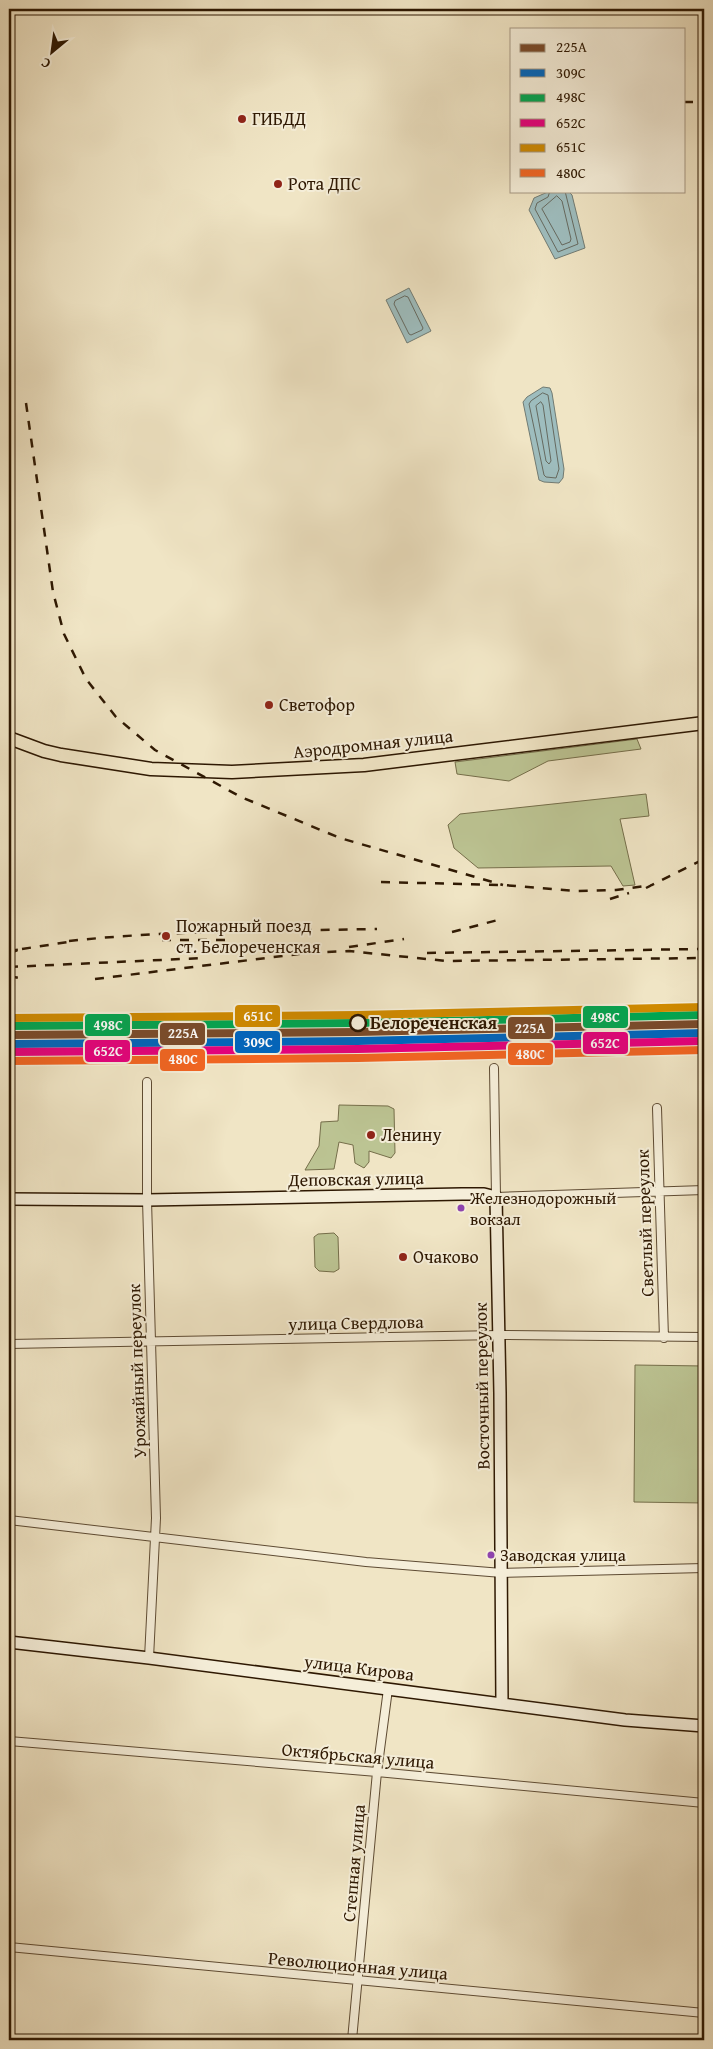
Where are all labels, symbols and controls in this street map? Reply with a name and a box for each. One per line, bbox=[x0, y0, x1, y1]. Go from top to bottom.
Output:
north arrow bbox=[28, 28, 78, 78]
legend bbox=[510, 28, 686, 192]
text: 225А bbox=[556, 36, 587, 57]
text: С bbox=[37, 53, 54, 74]
text: 309С bbox=[556, 62, 586, 83]
text: 498С bbox=[556, 86, 586, 107]
place label: ГИБДД bbox=[252, 105, 306, 132]
text: 652С bbox=[556, 112, 586, 133]
marker: ГИБДД bbox=[236, 113, 248, 125]
text: 651С bbox=[556, 136, 586, 157]
text: 480С bbox=[556, 162, 586, 183]
place label: Рота ДПС bbox=[288, 170, 361, 197]
marker: Рота ДПС bbox=[272, 178, 284, 190]
place label: Светофор bbox=[279, 691, 355, 718]
marker: Светофор bbox=[263, 699, 275, 711]
street label: Аэродромная улица bbox=[292, 722, 455, 765]
place label: Пожарный поезд ст. Белореченская bbox=[176, 912, 321, 960]
marker: Пожарный поезд ст. Белореченская bbox=[160, 930, 172, 942]
line badge: 651С bbox=[234, 1004, 281, 1028]
line badge: 498С bbox=[582, 1005, 629, 1029]
text: 651С bbox=[243, 1006, 273, 1026]
text: 498С bbox=[590, 1007, 620, 1027]
place label: Белореченская bbox=[370, 1009, 498, 1036]
line badge: 498С bbox=[84, 1013, 131, 1037]
marker: Белореченская bbox=[349, 1014, 367, 1032]
text: 498С bbox=[93, 1015, 123, 1035]
line badge: 225А bbox=[507, 1016, 554, 1040]
text: 225А bbox=[515, 1018, 545, 1038]
line badge: 225А bbox=[159, 1022, 206, 1046]
text: 225А bbox=[168, 1023, 198, 1043]
line badge: 309С bbox=[234, 1030, 281, 1054]
line badge: 652С bbox=[582, 1031, 629, 1055]
text: 309С bbox=[243, 1032, 273, 1052]
text: 652С bbox=[590, 1033, 620, 1053]
line badge: 652С bbox=[84, 1039, 131, 1063]
text: 652С bbox=[93, 1041, 123, 1061]
line badge: 480С bbox=[507, 1042, 554, 1066]
text: 480С bbox=[515, 1044, 545, 1064]
line badge: 480С bbox=[159, 1048, 206, 1072]
text: 480С bbox=[168, 1049, 198, 1069]
place label: Ленину bbox=[381, 1121, 442, 1148]
marker: Ленину bbox=[365, 1129, 377, 1141]
street label: Светлый переулок bbox=[628, 1148, 661, 1297]
street label: Деповская улица bbox=[287, 1164, 424, 1193]
place label: Железнодорожный вокзал bbox=[469, 1185, 616, 1231]
marker: Железнодорожный вокзал bbox=[456, 1203, 466, 1213]
place label: Очаково bbox=[413, 1243, 479, 1270]
marker: Очаково bbox=[397, 1251, 409, 1263]
street label: Урожайный переулок bbox=[120, 1283, 153, 1459]
street label: Восточный переулок bbox=[467, 1302, 496, 1470]
street label: улица Свердлова bbox=[287, 1308, 424, 1337]
place label: Заводская улица bbox=[500, 1542, 626, 1567]
marker: Заводская улица bbox=[486, 1550, 496, 1560]
street label: улица Кирова bbox=[302, 1647, 416, 1688]
street label: Октябрьская улица bbox=[281, 1735, 436, 1776]
street label: Степная улица bbox=[335, 1803, 372, 1923]
street label: Революционная улица bbox=[267, 1944, 449, 1987]

